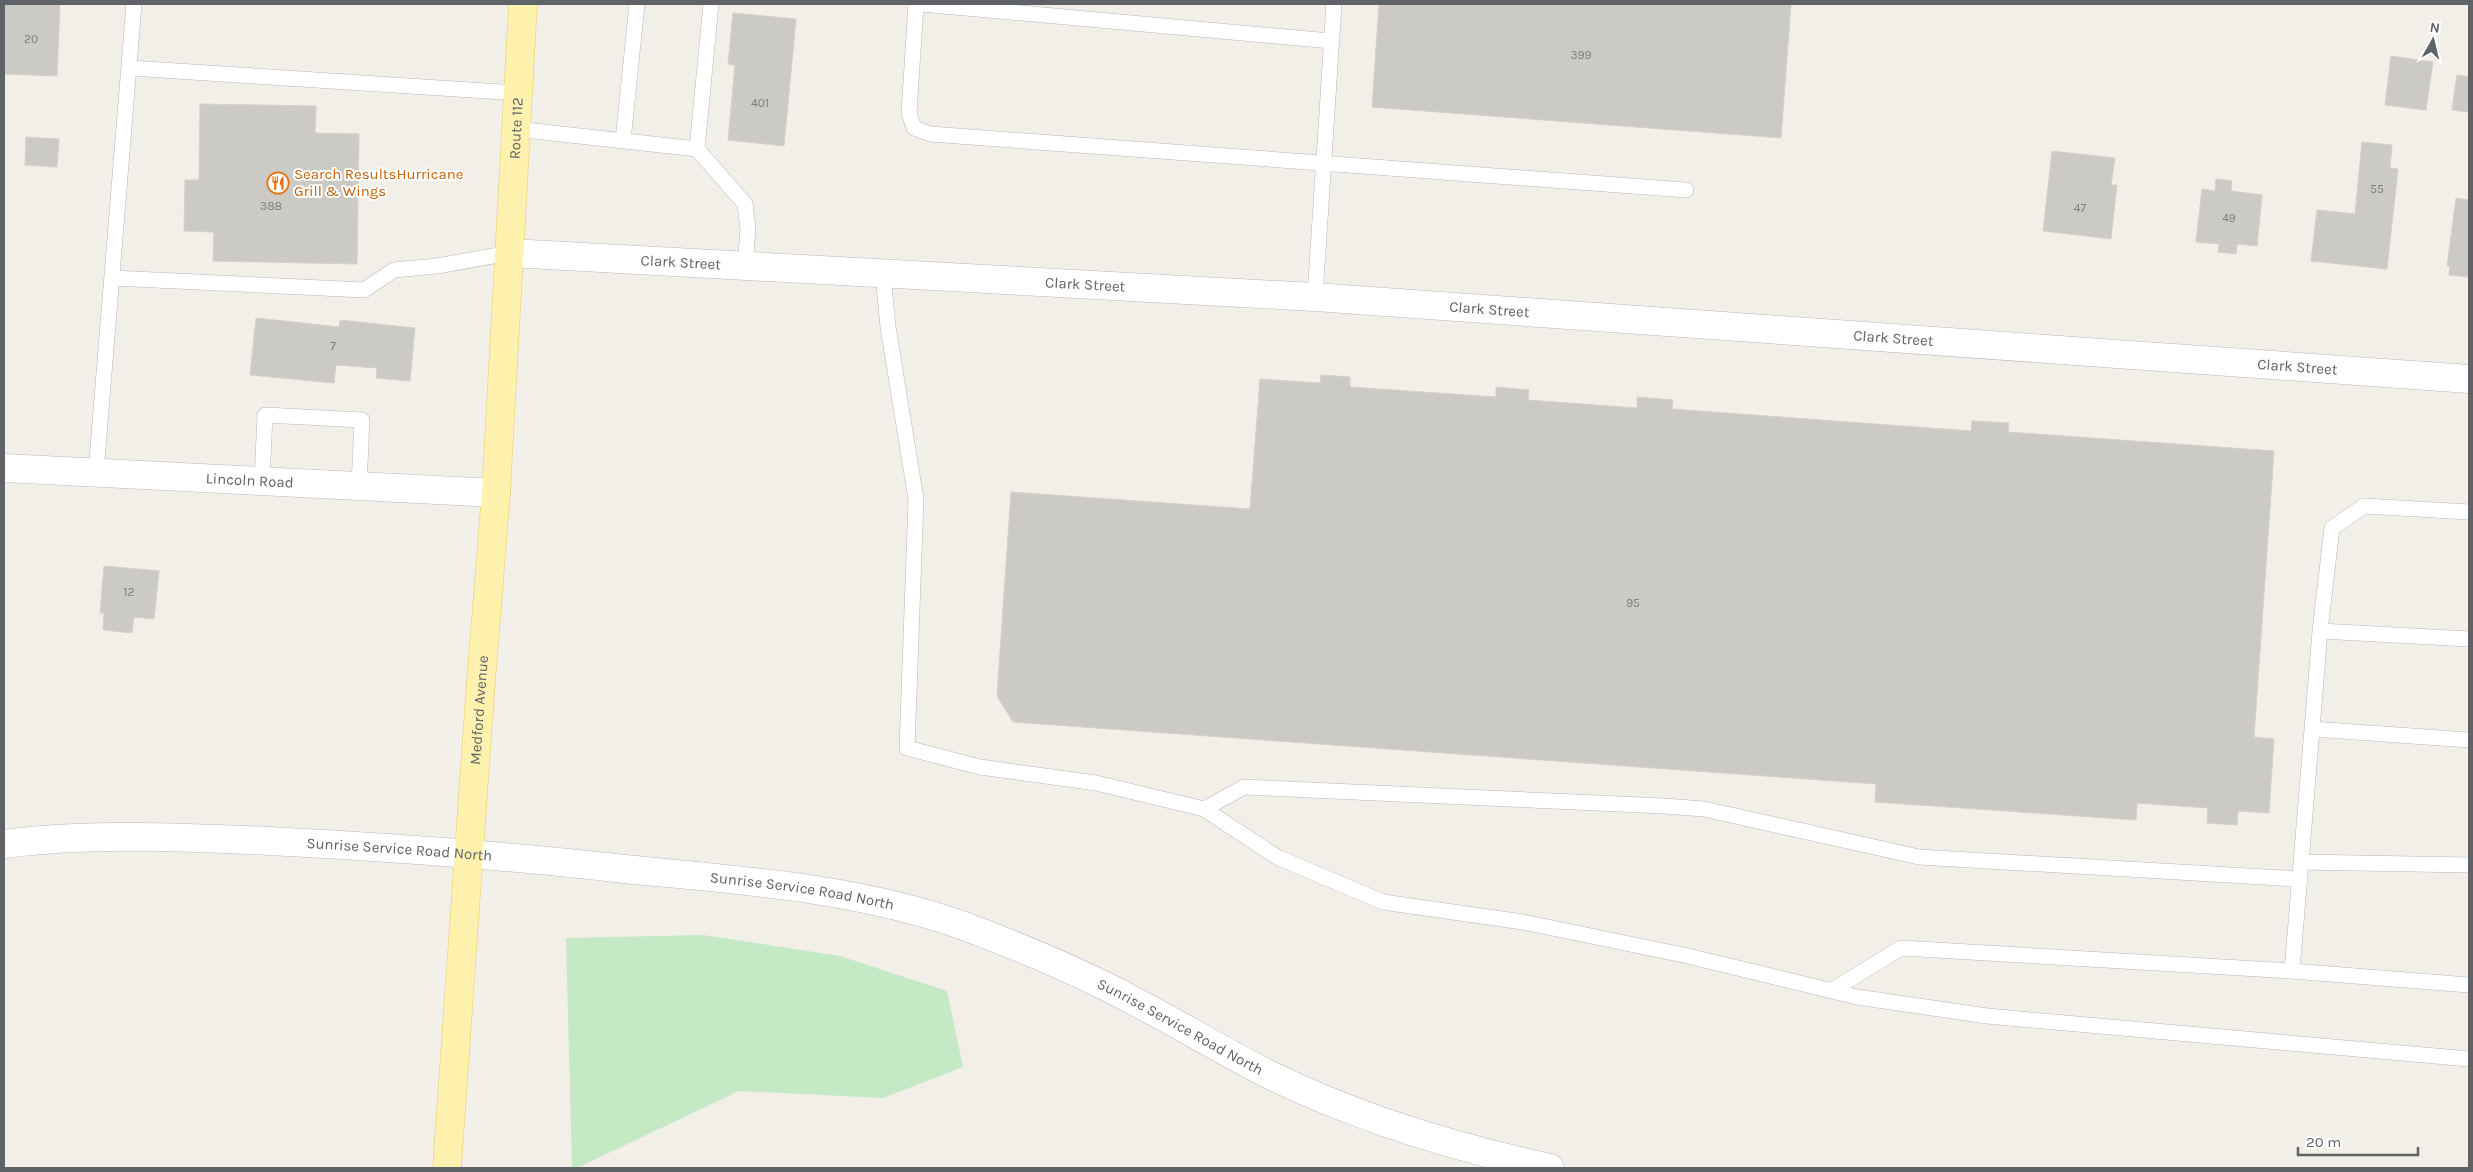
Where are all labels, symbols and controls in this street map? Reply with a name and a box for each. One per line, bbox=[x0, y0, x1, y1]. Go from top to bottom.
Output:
north arrow bbox=[2408, 15, 2458, 65]
text: N bbox=[2429, 19, 2441, 37]
house number: 20 bbox=[24, 32, 38, 46]
house number: 399 bbox=[1570, 48, 1592, 62]
house number: 401 bbox=[751, 96, 769, 110]
street label: Route 112 bbox=[505, 97, 527, 160]
place label: Search ResultsHurricane Grill & Wings bbox=[294, 165, 464, 200]
restaurant icon: Search ResultsHurricane Grill & Wings bbox=[266, 171, 290, 195]
house number: 55 bbox=[2370, 182, 2384, 196]
house number: 388 bbox=[260, 199, 282, 213]
house number: 47 bbox=[2074, 201, 2087, 215]
house number: 49 bbox=[2222, 211, 2236, 225]
street label: Clark Street bbox=[640, 251, 722, 274]
street label: Clark Street bbox=[1045, 273, 1126, 296]
street label: Clark Street bbox=[1449, 298, 1530, 321]
street label: Clark Street bbox=[1853, 326, 1934, 350]
house number: 7 bbox=[330, 339, 336, 353]
street label: Clark Street bbox=[2257, 355, 2338, 379]
street label: Lincoln Road bbox=[205, 469, 294, 492]
house number: 12 bbox=[124, 585, 135, 599]
house number: 95 bbox=[1626, 596, 1640, 610]
street label: Medford Avenue bbox=[466, 655, 492, 766]
street label: Sunrise Service Road North bbox=[306, 834, 493, 865]
street label: Sunrise Service Road North bbox=[709, 868, 896, 914]
street label: Sunrise Service Road North bbox=[1094, 975, 1266, 1079]
scale bar bbox=[2298, 1124, 2418, 1156]
text: 20 m bbox=[2306, 1133, 2341, 1151]

